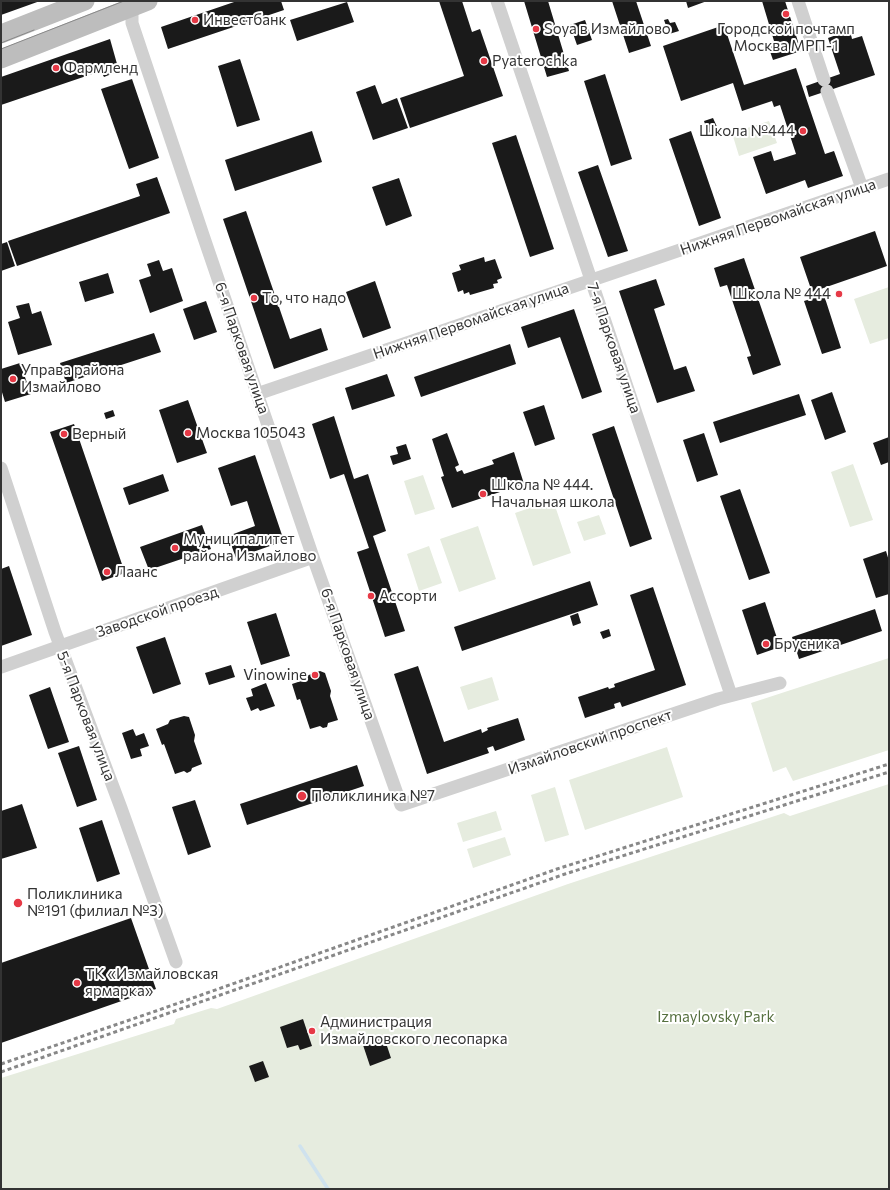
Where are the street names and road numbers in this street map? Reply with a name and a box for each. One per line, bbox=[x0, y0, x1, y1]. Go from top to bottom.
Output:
street label: Нижняя Первомайская улица bbox=[678, 175, 878, 259]
street label: Нижняя Первомайская улица bbox=[371, 279, 571, 363]
street label: 6-я Парковая улица bbox=[211, 280, 273, 416]
street label: 7-я Парковая улица bbox=[583, 280, 645, 416]
street label: Заводской проезд bbox=[94, 583, 220, 641]
street label: 6-я Парковая улица bbox=[317, 586, 379, 722]
street label: 5-я Парковая улица bbox=[53, 649, 119, 783]
street label: Измайловский проспект bbox=[506, 705, 674, 779]

